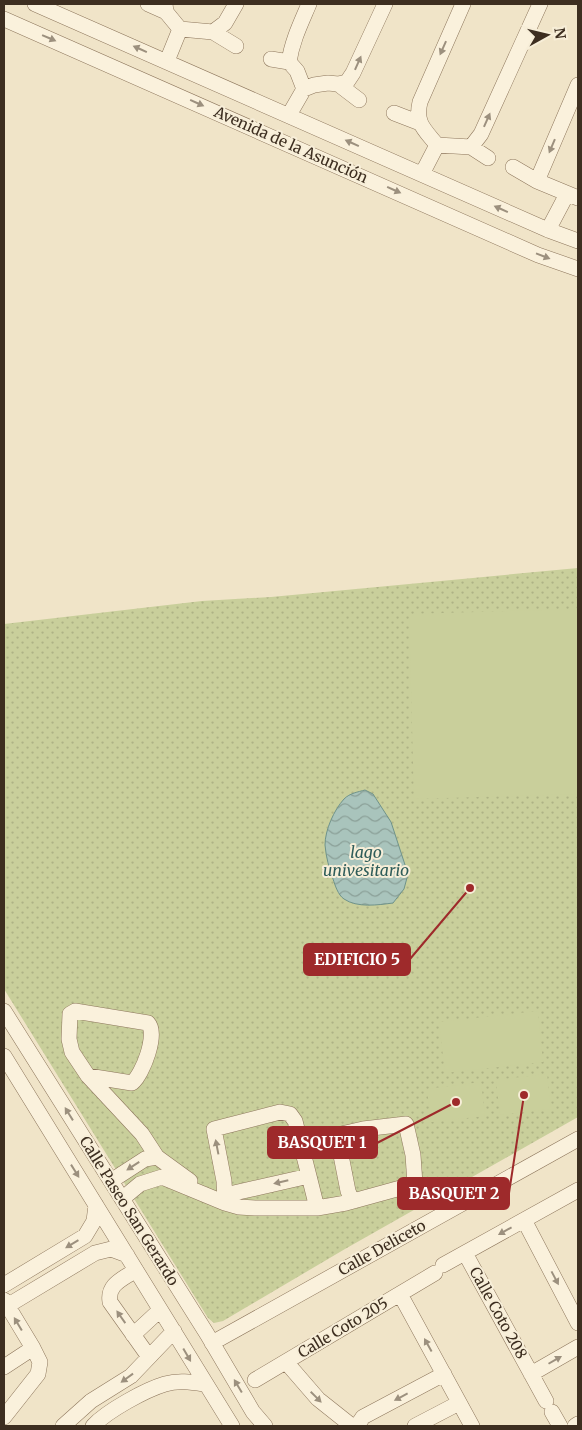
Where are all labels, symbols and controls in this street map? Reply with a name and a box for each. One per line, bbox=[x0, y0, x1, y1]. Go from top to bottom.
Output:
north arrow bbox=[522, 10, 572, 60]
text: N bbox=[550, 26, 570, 40]
one-way arrow bbox=[41, 35, 56, 43]
one-way arrow bbox=[439, 41, 447, 55]
one-way arrow bbox=[133, 45, 147, 53]
one-way arrow bbox=[354, 56, 362, 70]
one-way arrow bbox=[190, 100, 204, 108]
street label: Avenida de la Asunción bbox=[210, 102, 371, 187]
one-way arrow bbox=[484, 113, 492, 127]
one-way arrow bbox=[345, 139, 359, 147]
one-way arrow bbox=[547, 139, 555, 153]
one-way arrow bbox=[387, 187, 401, 195]
one-way arrow bbox=[494, 205, 508, 213]
one-way arrow bbox=[535, 253, 550, 260]
water label: lago univesitario bbox=[323, 842, 409, 880]
callout: EDIFICIO 5 bbox=[304, 944, 410, 975]
text: EDIFICIO 5 bbox=[314, 949, 400, 969]
one-way arrow bbox=[64, 1108, 74, 1121]
callout: BASQUET 1 bbox=[268, 1127, 377, 1158]
text: BASQUET 1 bbox=[278, 1132, 367, 1152]
street label: Calle Paseo San Gerardo bbox=[76, 1133, 183, 1289]
one-way arrow bbox=[213, 1138, 221, 1154]
one-way arrow bbox=[127, 1162, 140, 1171]
one-way arrow bbox=[71, 1165, 80, 1178]
one-way arrow bbox=[273, 1178, 288, 1186]
callout: BASQUET 2 bbox=[398, 1178, 509, 1209]
text: BASQUET 2 bbox=[409, 1183, 499, 1203]
street label: Calle Deliceto bbox=[335, 1216, 429, 1279]
one-way arrow bbox=[498, 1226, 512, 1235]
one-way arrow bbox=[66, 1239, 79, 1248]
street label: Calle Coto 208 bbox=[465, 1264, 532, 1362]
one-way arrow bbox=[551, 1271, 559, 1286]
street label: Calle Coto 205 bbox=[294, 1293, 391, 1362]
one-way arrow bbox=[116, 1311, 126, 1324]
one-way arrow bbox=[14, 1317, 23, 1330]
one-way arrow bbox=[424, 1337, 432, 1352]
one-way arrow bbox=[183, 1348, 192, 1362]
one-way arrow bbox=[548, 1356, 561, 1365]
one-way arrow bbox=[120, 1373, 134, 1383]
one-way arrow bbox=[233, 1380, 242, 1393]
one-way arrow bbox=[310, 1391, 322, 1403]
one-way arrow bbox=[393, 1393, 408, 1401]

